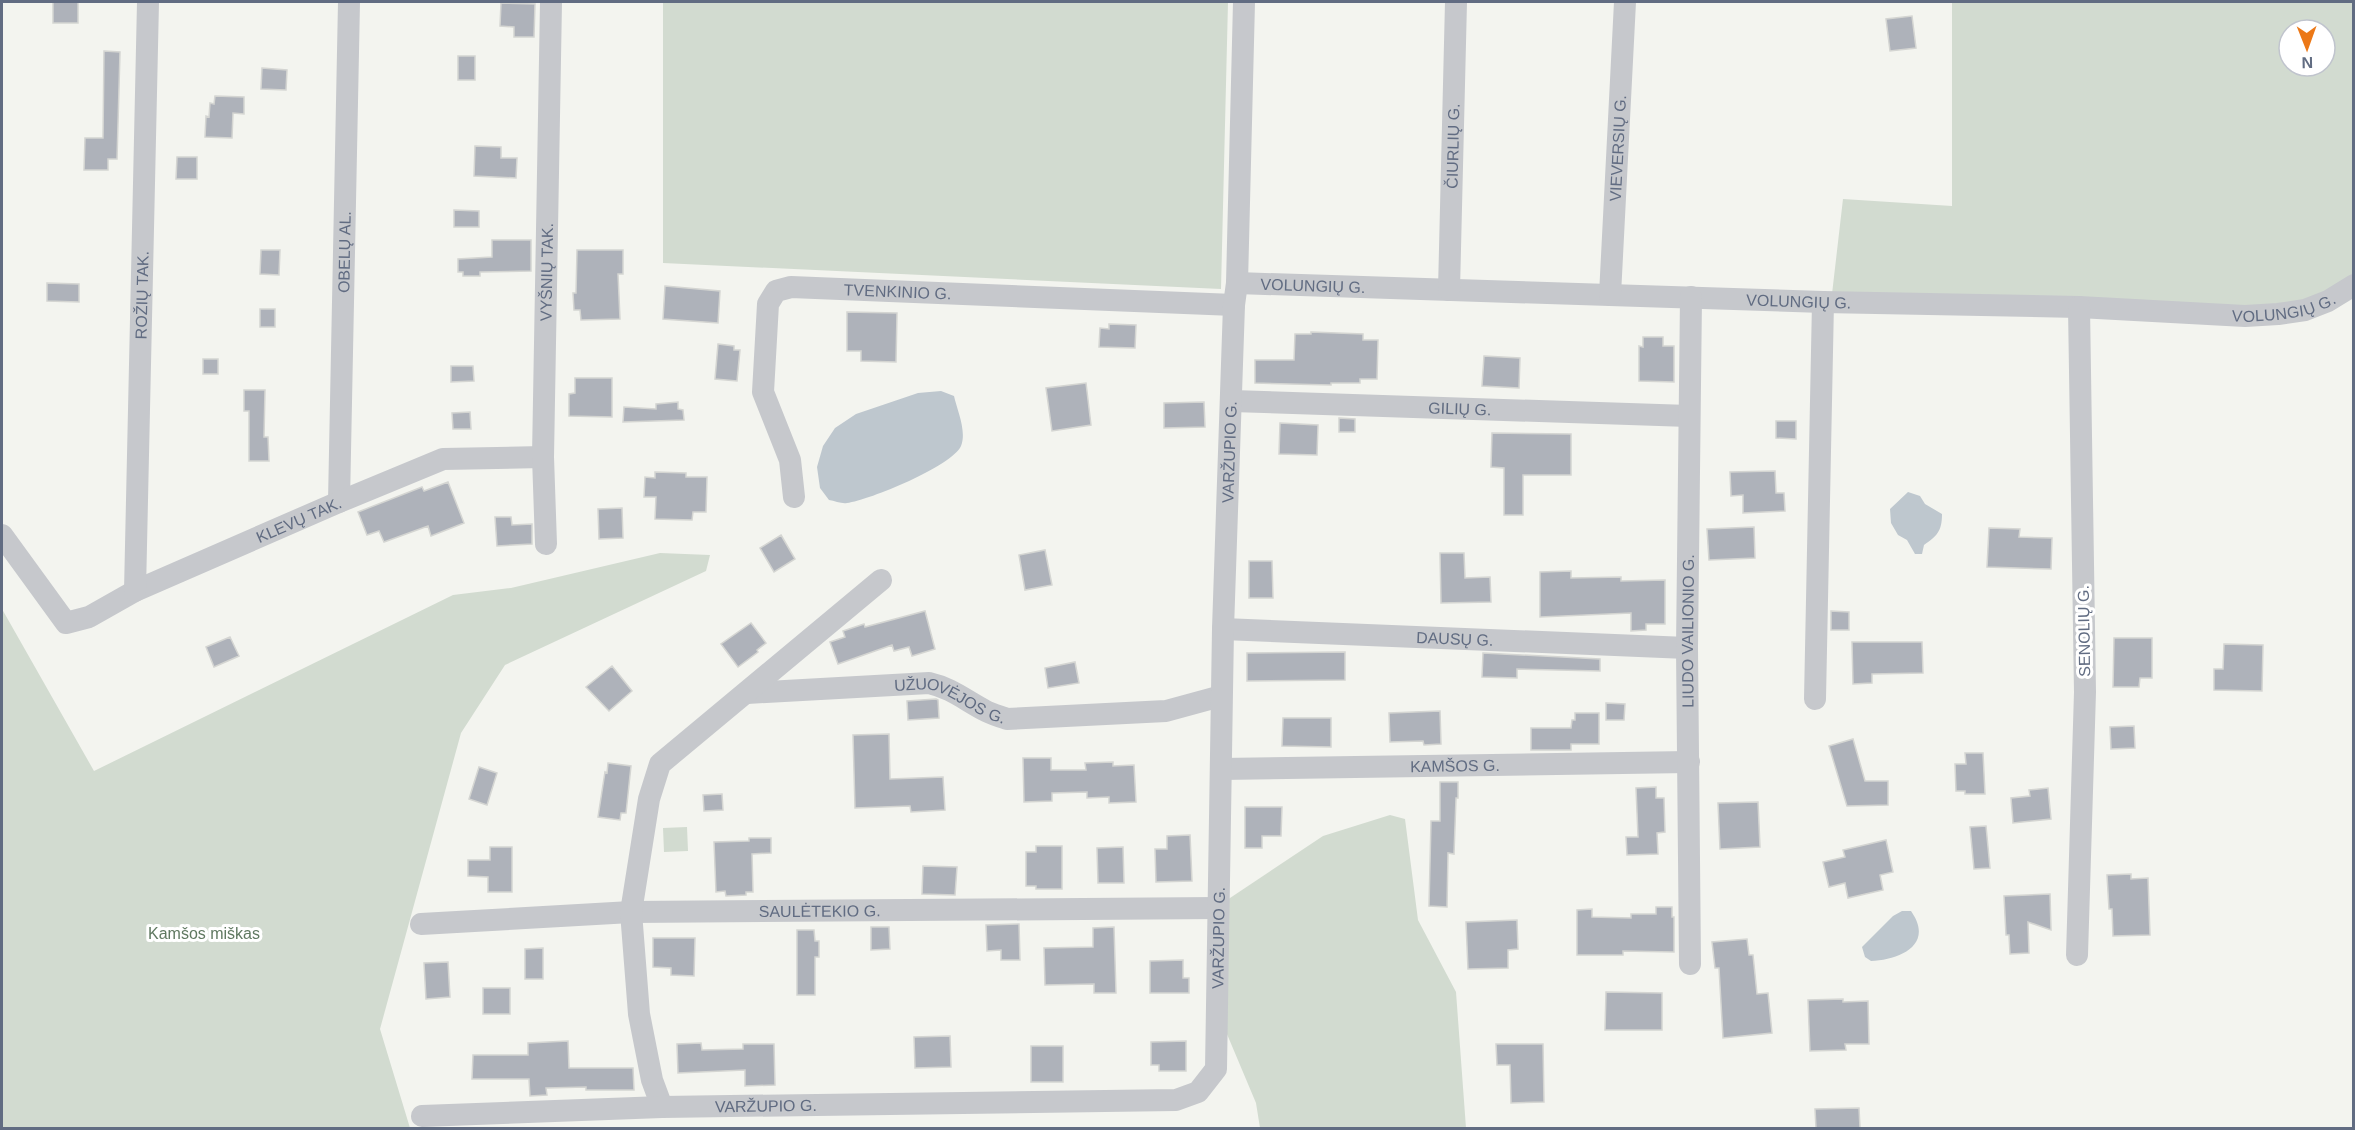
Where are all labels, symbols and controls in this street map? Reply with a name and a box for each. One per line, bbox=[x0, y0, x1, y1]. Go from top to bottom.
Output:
north arrow bbox=[2277, 18, 2337, 78]
text: N bbox=[2301, 54, 2313, 71]
street label: VIEVERSIŲ G. bbox=[1606, 94, 1629, 202]
street label: ČIURLIŲ G. bbox=[1442, 103, 1462, 189]
street label: OBELŲ AL. bbox=[335, 211, 353, 293]
street label: VYŠNIŲ TAK. bbox=[536, 223, 556, 321]
street label: ROŽIŲ TAK. bbox=[132, 251, 151, 339]
street label: VOLUNGIŲ G. bbox=[1260, 275, 1366, 296]
street label: TVENKINIO G. bbox=[843, 281, 952, 302]
street label: VOLUNGIŲ G. bbox=[2231, 290, 2338, 325]
street label: VOLUNGIŲ G. bbox=[1746, 291, 1851, 311]
street label: GILIŲ G. bbox=[1428, 399, 1492, 418]
street label: VARŽUPIO G. bbox=[1219, 401, 1239, 503]
street label: KLEVŲ TAK. bbox=[254, 494, 344, 546]
street label: LIUDO VAILIONIO G. bbox=[1678, 554, 1697, 708]
street label: SENOLIŲ G. bbox=[2075, 585, 2093, 677]
street label: DAUSŲ G. bbox=[1416, 628, 1494, 649]
street label: UŽUOVĖJOS G. bbox=[894, 674, 1008, 726]
street label: KAMŠOS G. bbox=[1410, 756, 1500, 775]
street label: VARŽUPIO G. bbox=[1208, 887, 1227, 989]
street label: SAULĖTEKIO G. bbox=[759, 901, 881, 920]
park label: Kamšos miškas bbox=[148, 925, 260, 942]
street label: VARŽUPIO G. bbox=[715, 1096, 817, 1115]

